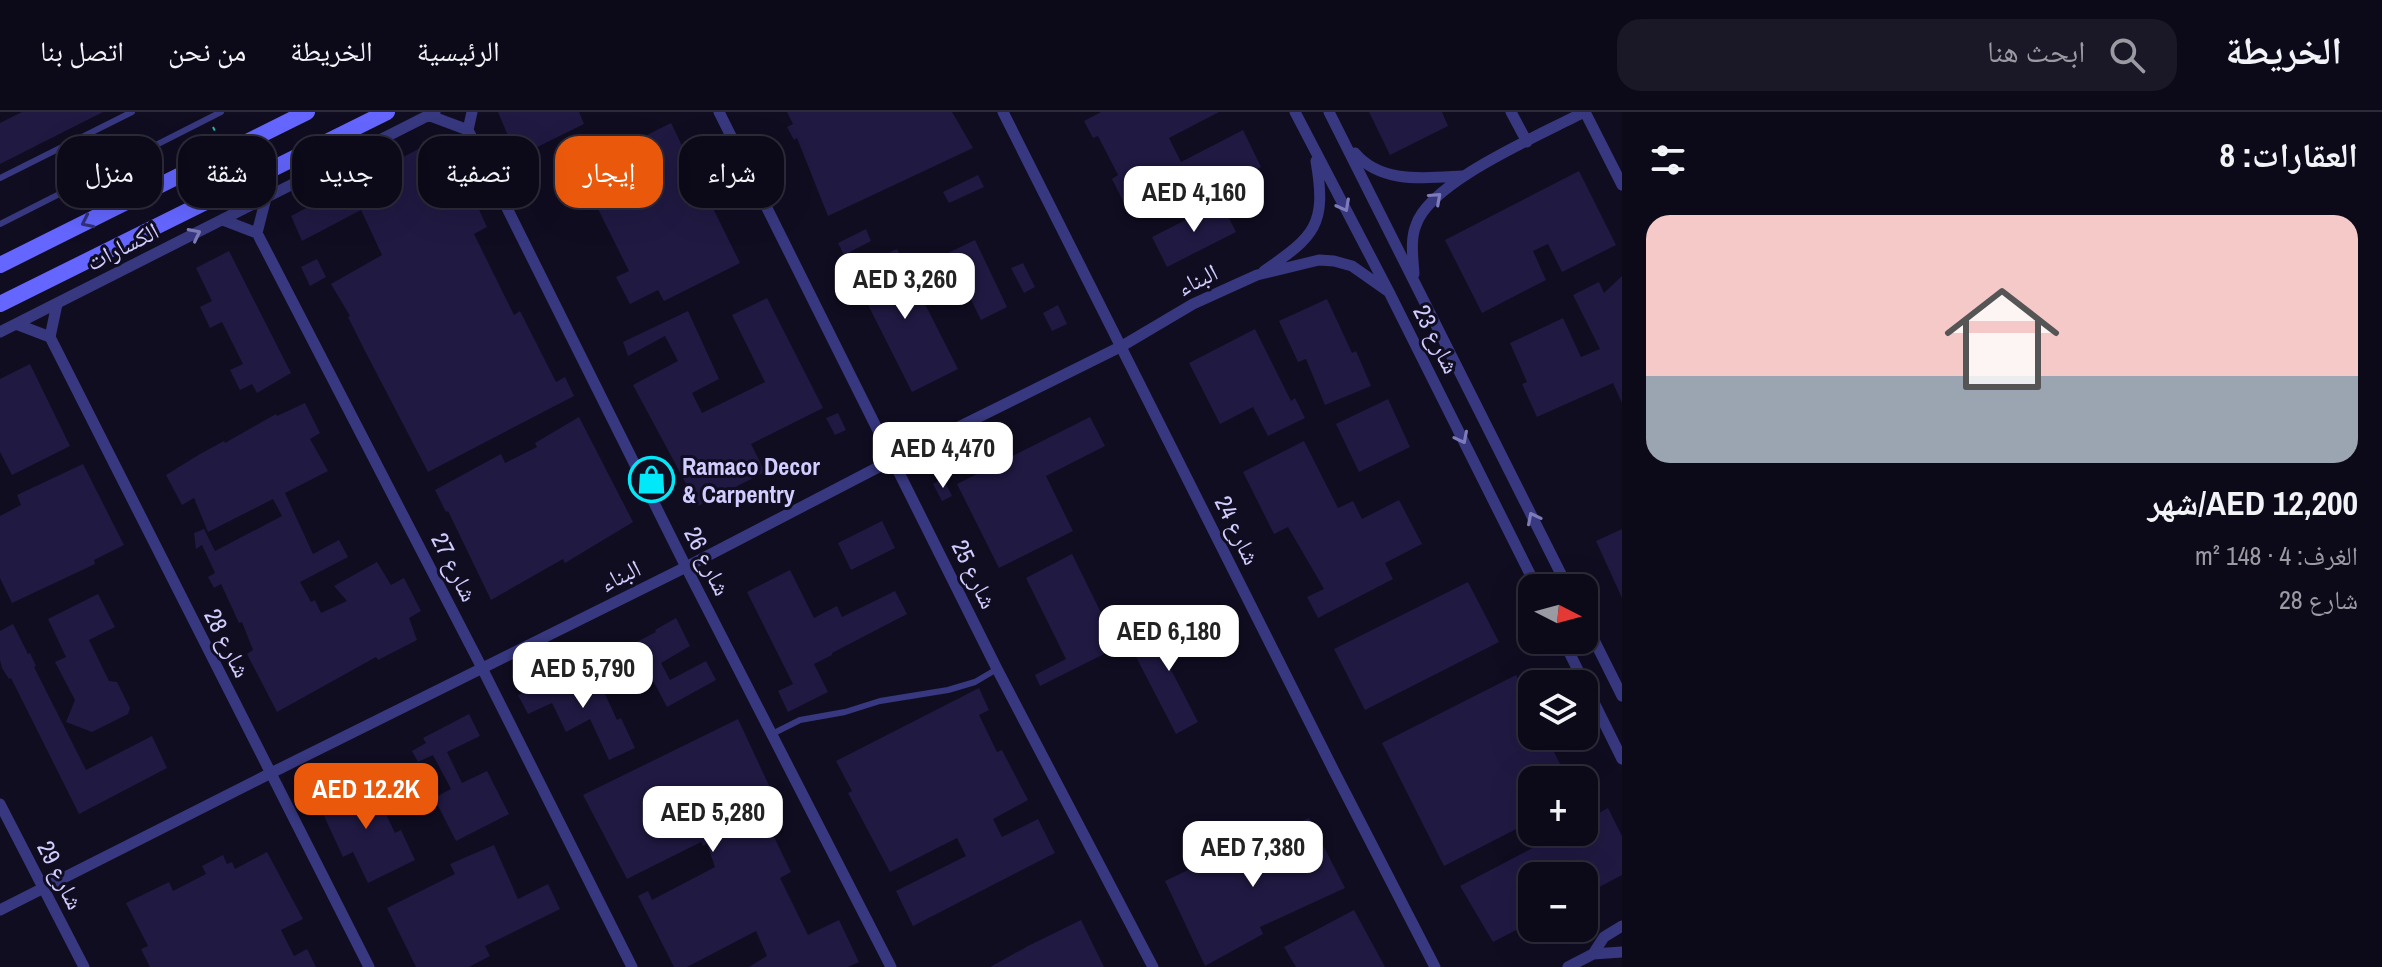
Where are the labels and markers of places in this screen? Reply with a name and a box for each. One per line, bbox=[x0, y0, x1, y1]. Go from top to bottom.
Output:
pin: AED 4,160 bbox=[1102, 166, 1286, 234]
pin: AED 3,260 bbox=[813, 253, 997, 321]
pin: AED 4,470 bbox=[851, 422, 1035, 490]
place label: Ramaco Decor & Carpentry bbox=[682, 450, 820, 510]
shop icon: Ramaco Decor & Carpentry bbox=[627, 456, 675, 504]
pin: AED 6,180 bbox=[1077, 605, 1261, 673]
pin: AED 5,790 bbox=[491, 642, 675, 710]
pin: AED 12.2K bbox=[274, 763, 458, 831]
pin: AED 5,280 bbox=[621, 786, 805, 854]
pin: AED 7,380 bbox=[1161, 821, 1345, 889]

